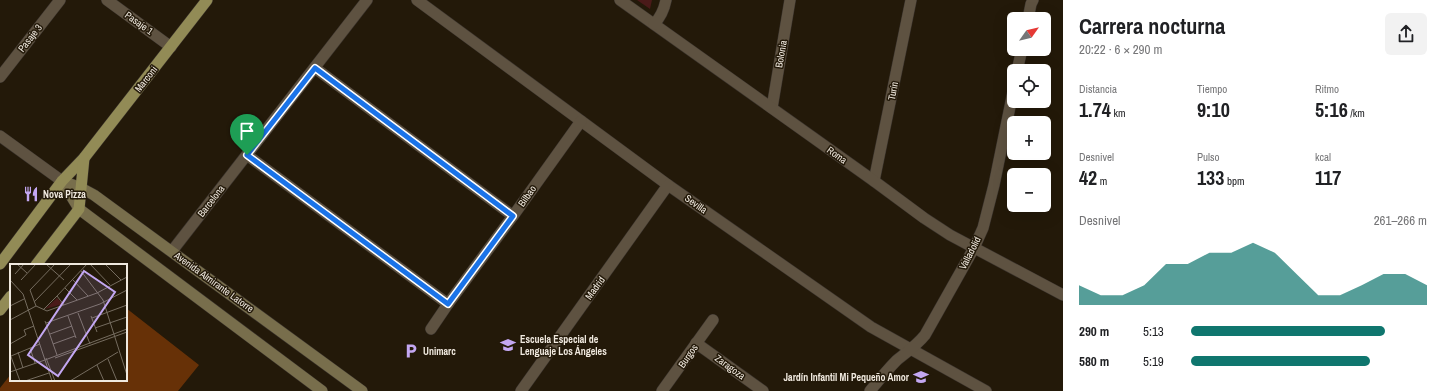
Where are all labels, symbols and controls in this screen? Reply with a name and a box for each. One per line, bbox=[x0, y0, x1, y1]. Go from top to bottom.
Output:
street label: Pasaje 1 bbox=[122, 8, 156, 38]
text: Carrera nocturna bbox=[1079, 11, 1225, 41]
north arrow bbox=[1007, 12, 1051, 56]
map controls bbox=[1007, 12, 1051, 212]
button: share bbox=[1385, 13, 1427, 55]
street label: Pasaje 3 bbox=[15, 21, 45, 55]
street label: Bolonia bbox=[772, 39, 790, 69]
text: 20:22 · 6 × 290 m bbox=[1079, 41, 1162, 58]
street label: Marconi bbox=[132, 63, 160, 95]
button: locate bbox=[1007, 64, 1051, 108]
street label: Turín bbox=[885, 81, 901, 101]
text: Distancia bbox=[1079, 82, 1117, 96]
text: Tiempo bbox=[1197, 82, 1227, 96]
text: Ritmo bbox=[1315, 82, 1339, 96]
text: 1.74 bbox=[1079, 96, 1111, 123]
text: 9:10 bbox=[1197, 96, 1230, 123]
text: 5:16 bbox=[1315, 96, 1348, 123]
text: km bbox=[1111, 106, 1125, 120]
text: /km bbox=[1348, 106, 1365, 120]
pin bbox=[230, 114, 264, 155]
button: + bbox=[1007, 116, 1051, 160]
icon: arrive bbox=[236, 120, 258, 142]
street label: Roma bbox=[824, 143, 850, 167]
text: Desnivel bbox=[1079, 150, 1114, 164]
text: Pulso bbox=[1197, 150, 1220, 164]
text: kcal bbox=[1315, 150, 1331, 164]
text: 42 bbox=[1079, 164, 1097, 191]
text: 133 bbox=[1197, 164, 1224, 191]
text: 117 bbox=[1315, 164, 1341, 191]
button: − bbox=[1007, 168, 1051, 212]
text: m bbox=[1097, 174, 1107, 188]
text: bpm bbox=[1224, 174, 1244, 188]
street label: Barcelona bbox=[195, 182, 228, 220]
street label: Bilbao bbox=[515, 182, 539, 209]
restaurant icon: Nova Pizza bbox=[22, 185, 40, 203]
place label: Nova Pizza bbox=[43, 188, 86, 201]
street label: Sevilla bbox=[682, 192, 710, 217]
text: Desnivel bbox=[1079, 212, 1120, 229]
text: 261–266 m bbox=[1374, 212, 1427, 229]
street label: Valladolid bbox=[956, 234, 984, 272]
street label: Avenida Almirante Latorre bbox=[171, 248, 257, 315]
inset map bbox=[10, 264, 127, 381]
street label: Madrid bbox=[582, 274, 608, 302]
text: 290 m bbox=[1079, 323, 1109, 340]
text: 5:13 bbox=[1143, 323, 1164, 340]
place label: Escuela Especial de Lenguaje Los Ángeles bbox=[520, 333, 607, 358]
school or university icon: Escuela Especial de Lenguaje Los Ángeles bbox=[499, 336, 517, 354]
parking icon: Unimarc bbox=[402, 342, 420, 360]
street label: Burgos bbox=[675, 342, 701, 370]
place label: Unimarc bbox=[423, 345, 456, 358]
street label: Zaragoza bbox=[712, 352, 748, 383]
text: 580 m bbox=[1079, 353, 1109, 370]
text: 5:19 bbox=[1143, 353, 1164, 370]
school or university icon: Jardín Infantil Mi Pequeño Amor bbox=[912, 368, 930, 386]
place label: Jardín Infantil Mi Pequeño Amor bbox=[784, 371, 910, 384]

